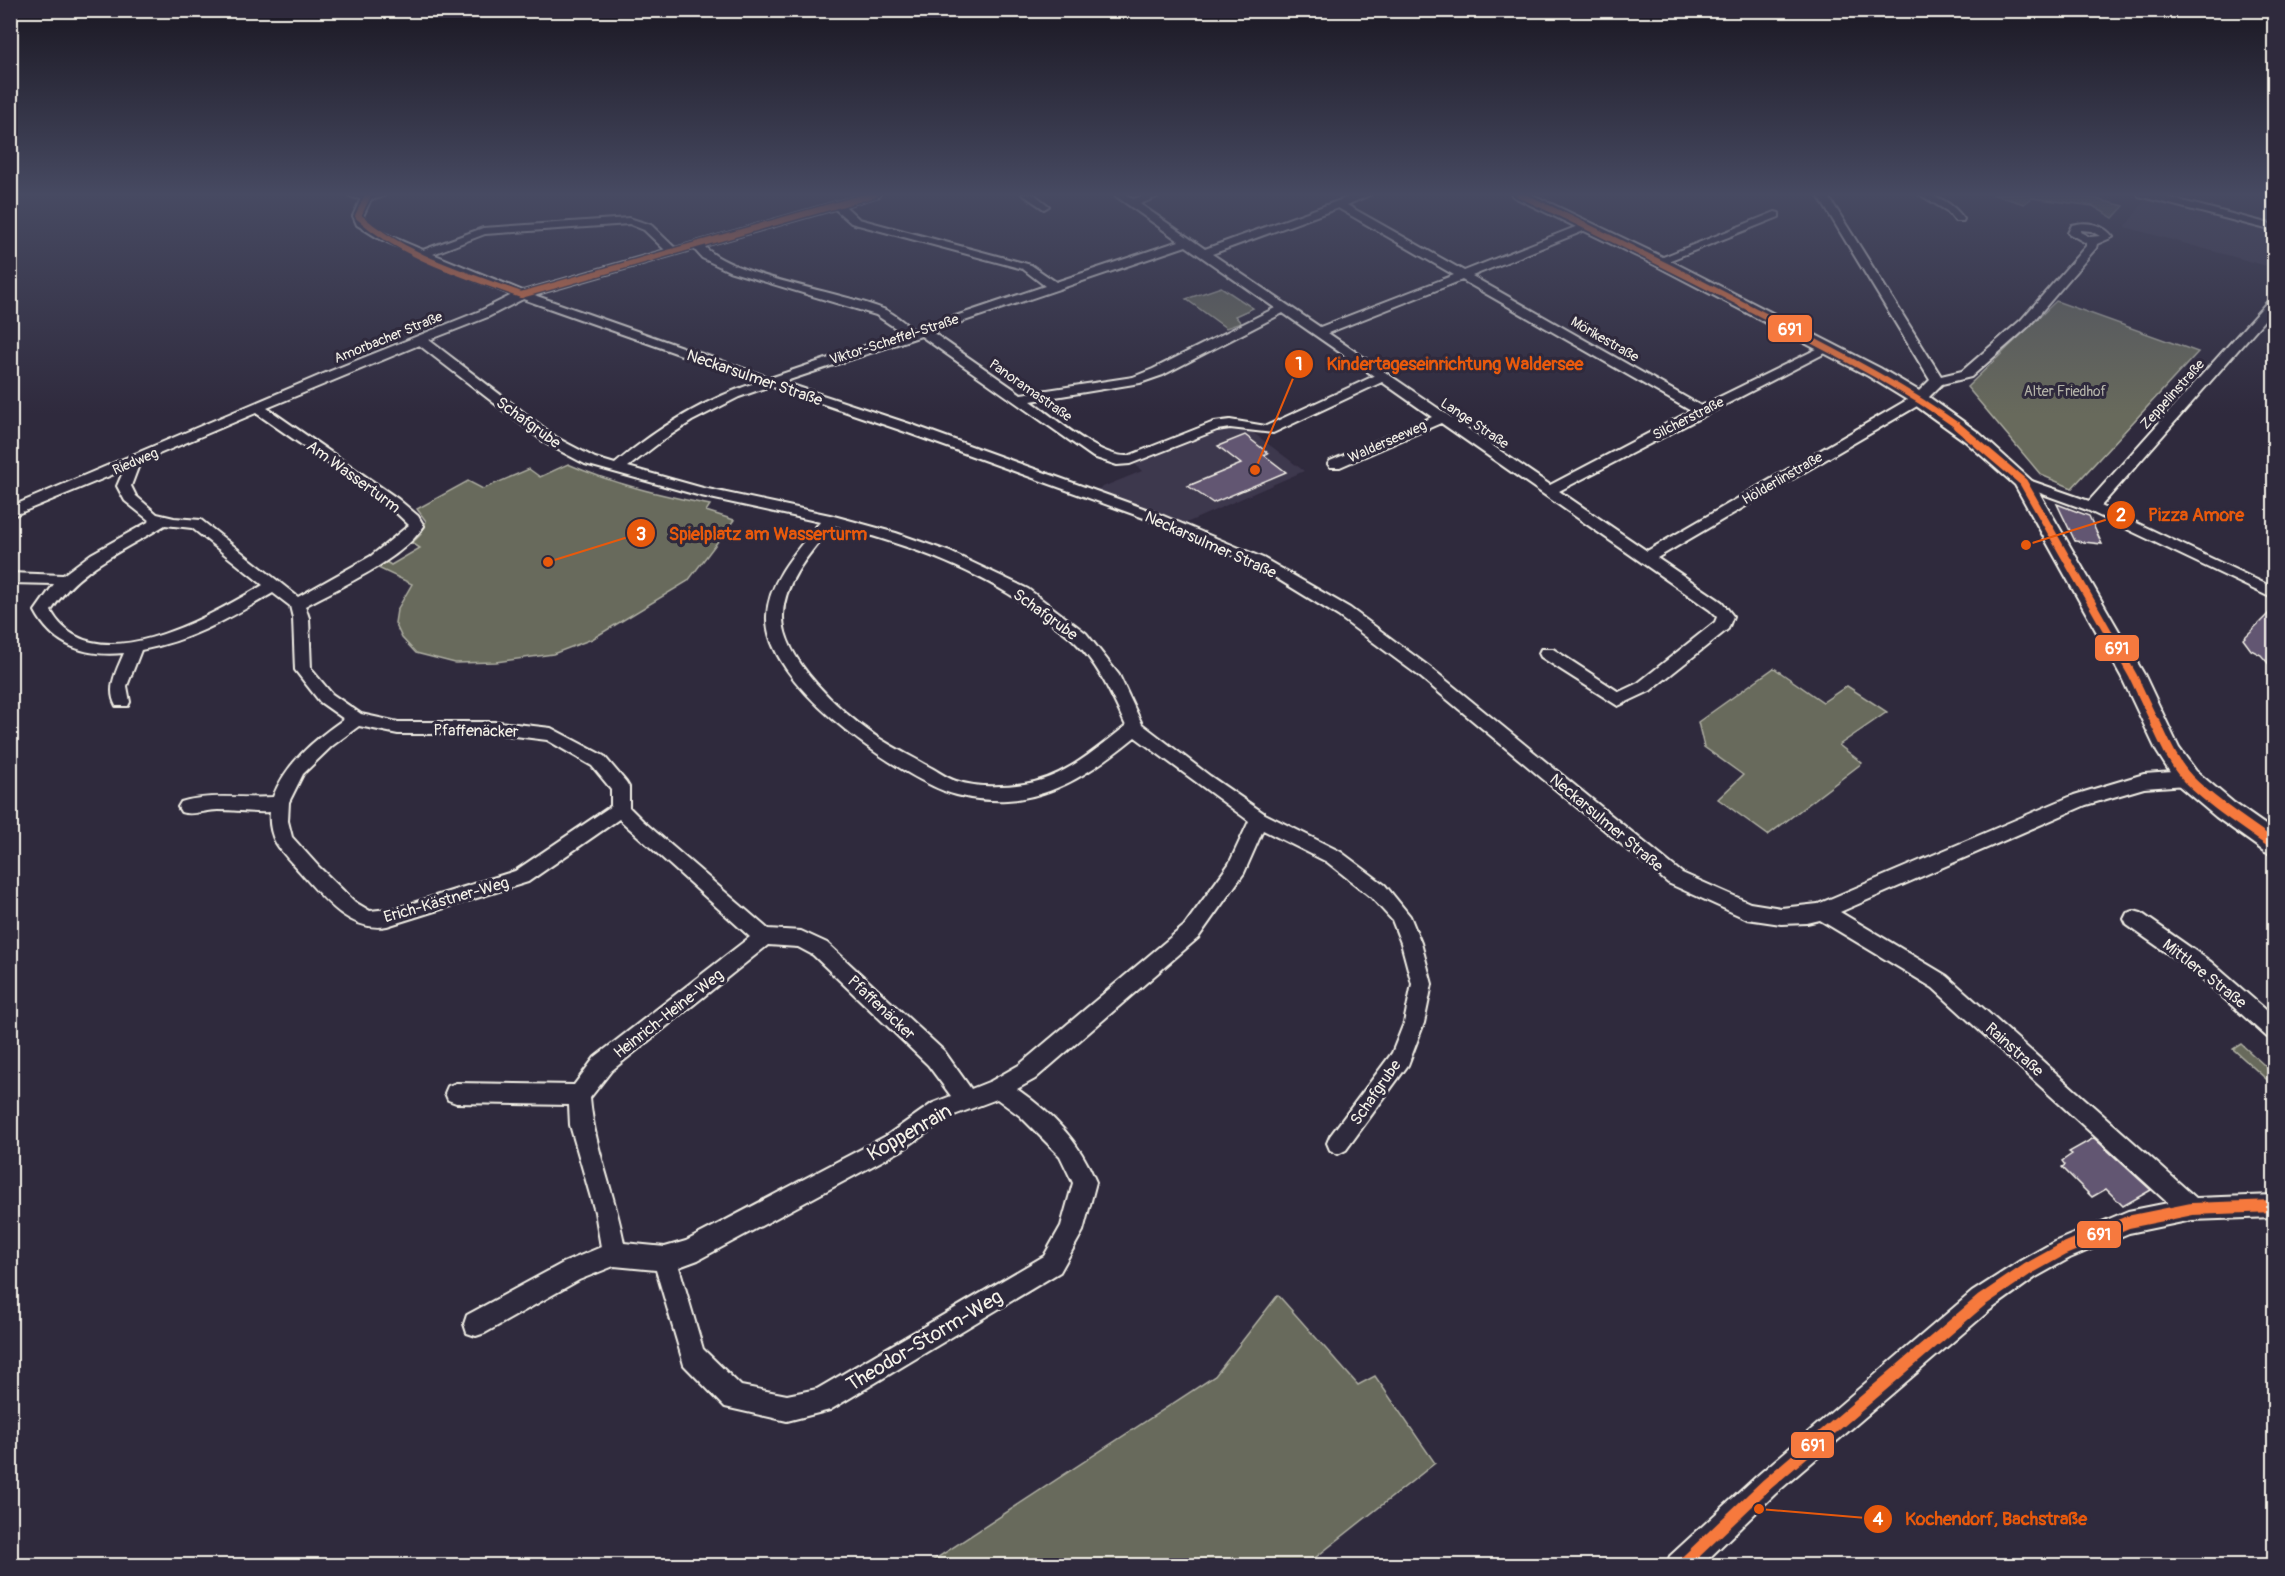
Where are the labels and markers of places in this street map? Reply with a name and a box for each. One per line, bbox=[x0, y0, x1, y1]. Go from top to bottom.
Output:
callout: Kindertageseinrichtung Waldersee bbox=[1284, 346, 1595, 382]
callout: Pizza Amore bbox=[2106, 497, 2256, 533]
callout: Spielplatz am Wasserturm bbox=[626, 515, 879, 551]
callout: Kochendorf, Bachstraße bbox=[1863, 1501, 2099, 1537]

